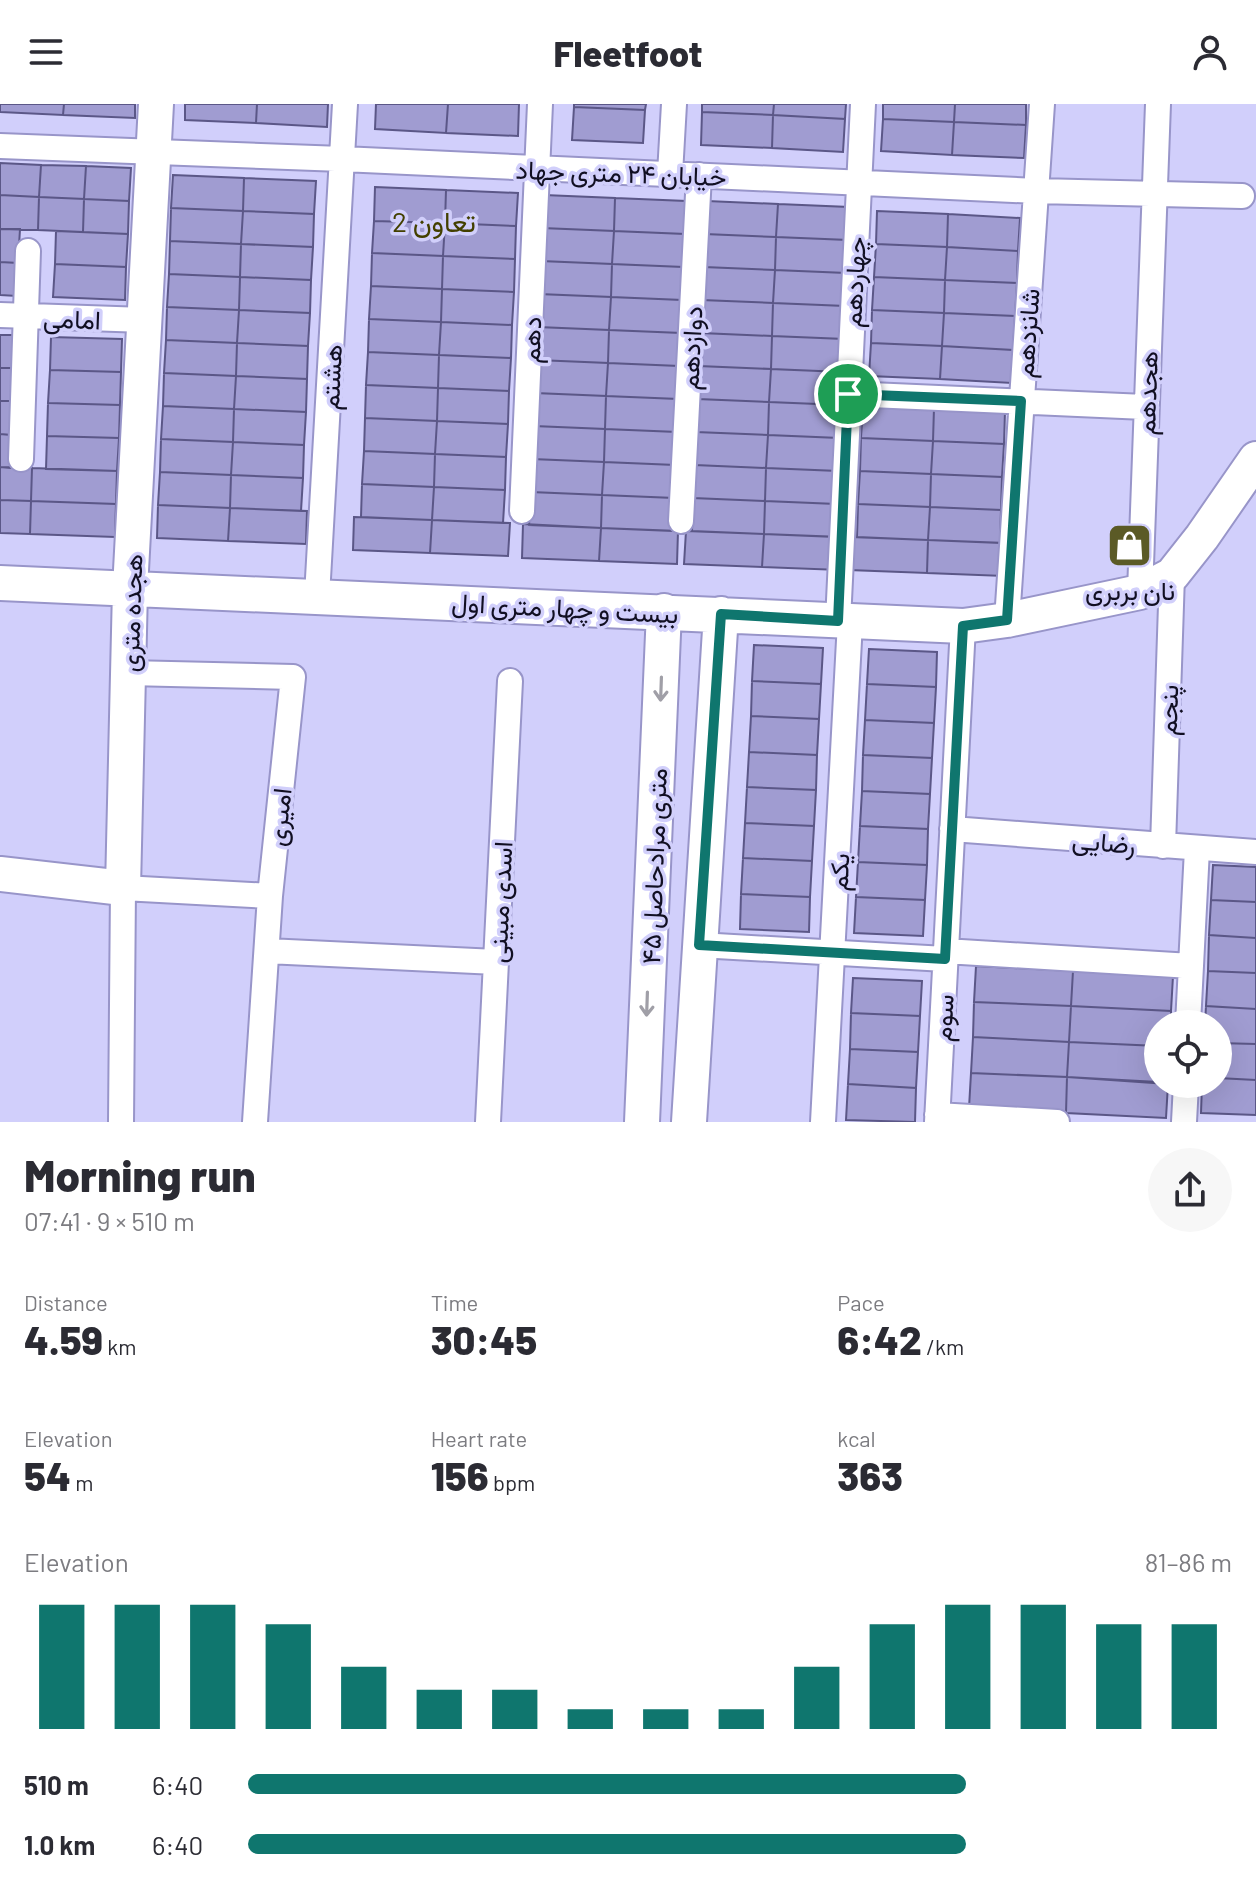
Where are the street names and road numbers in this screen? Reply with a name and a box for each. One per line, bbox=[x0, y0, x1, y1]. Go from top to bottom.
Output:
street label: خیابان ۲۴ متری جهاد bbox=[515, 153, 727, 193]
street label: چهاردهم bbox=[835, 236, 875, 328]
street label: شانزدهم bbox=[1007, 287, 1048, 379]
street label: امامی bbox=[42, 301, 101, 337]
street label: دوازدهم bbox=[672, 305, 711, 391]
street label: دهم bbox=[514, 316, 549, 364]
street label: هشتم bbox=[313, 343, 350, 411]
street label: هجدهم bbox=[1129, 350, 1166, 436]
street label: هجده متری bbox=[112, 553, 150, 673]
street label: بیست و چهار متری اول bbox=[450, 586, 679, 632]
street label: پنجم bbox=[1151, 684, 1187, 736]
street label: ۴۵ متری مرادحاصل bbox=[634, 767, 674, 965]
street label: امیری bbox=[260, 786, 298, 848]
street label: رضایی bbox=[1071, 823, 1137, 861]
street label: اسدی مبینی bbox=[480, 840, 520, 964]
street label: یکم bbox=[822, 852, 857, 892]
street label: سوم bbox=[925, 993, 962, 1043]

